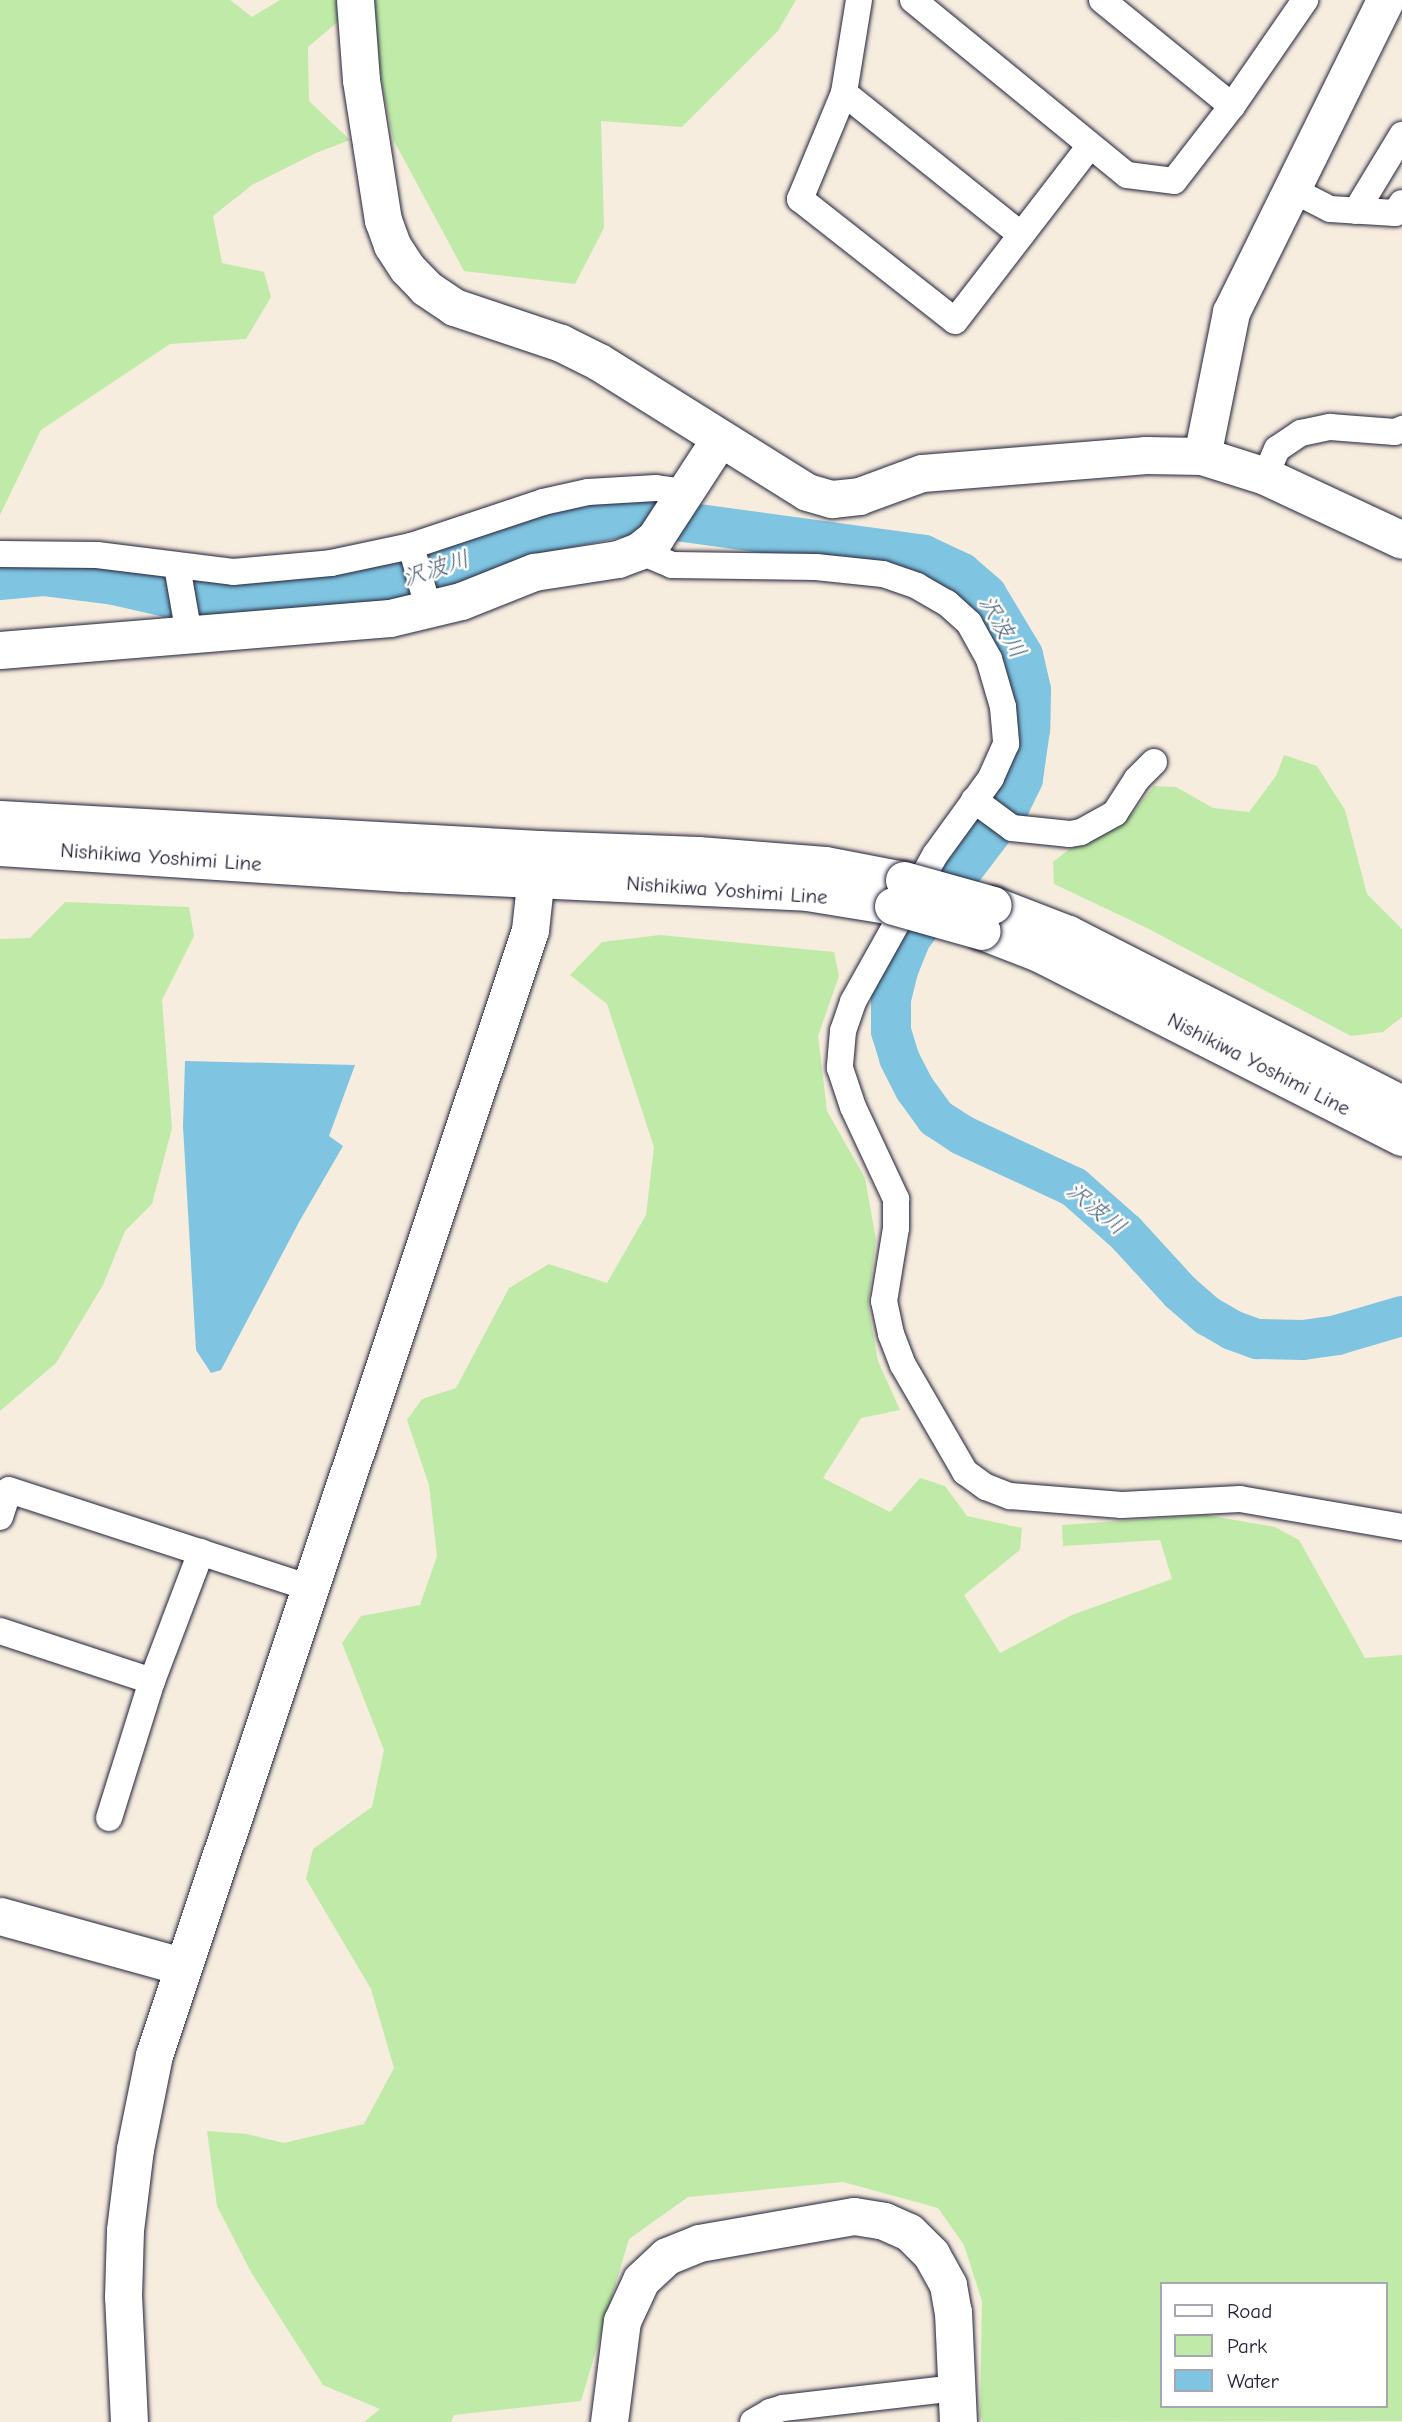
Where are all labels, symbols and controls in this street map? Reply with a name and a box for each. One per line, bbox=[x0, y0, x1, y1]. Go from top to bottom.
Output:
water label: 沢波川 bbox=[399, 545, 473, 593]
water label: 沢波川 bbox=[972, 590, 1032, 664]
street label: Nishikiwa Yoshimi Line bbox=[59, 837, 263, 877]
street label: Nishikiwa Yoshimi Line bbox=[625, 870, 829, 910]
street label: Nishikiwa Yoshimi Line bbox=[1163, 1007, 1355, 1121]
water label: 沢波川 bbox=[1061, 1177, 1131, 1241]
legend bbox=[1160, 2282, 1388, 2408]
text: Road bbox=[1227, 2299, 1272, 2323]
text: Park bbox=[1227, 2334, 1267, 2358]
text: Water bbox=[1227, 2369, 1279, 2393]

